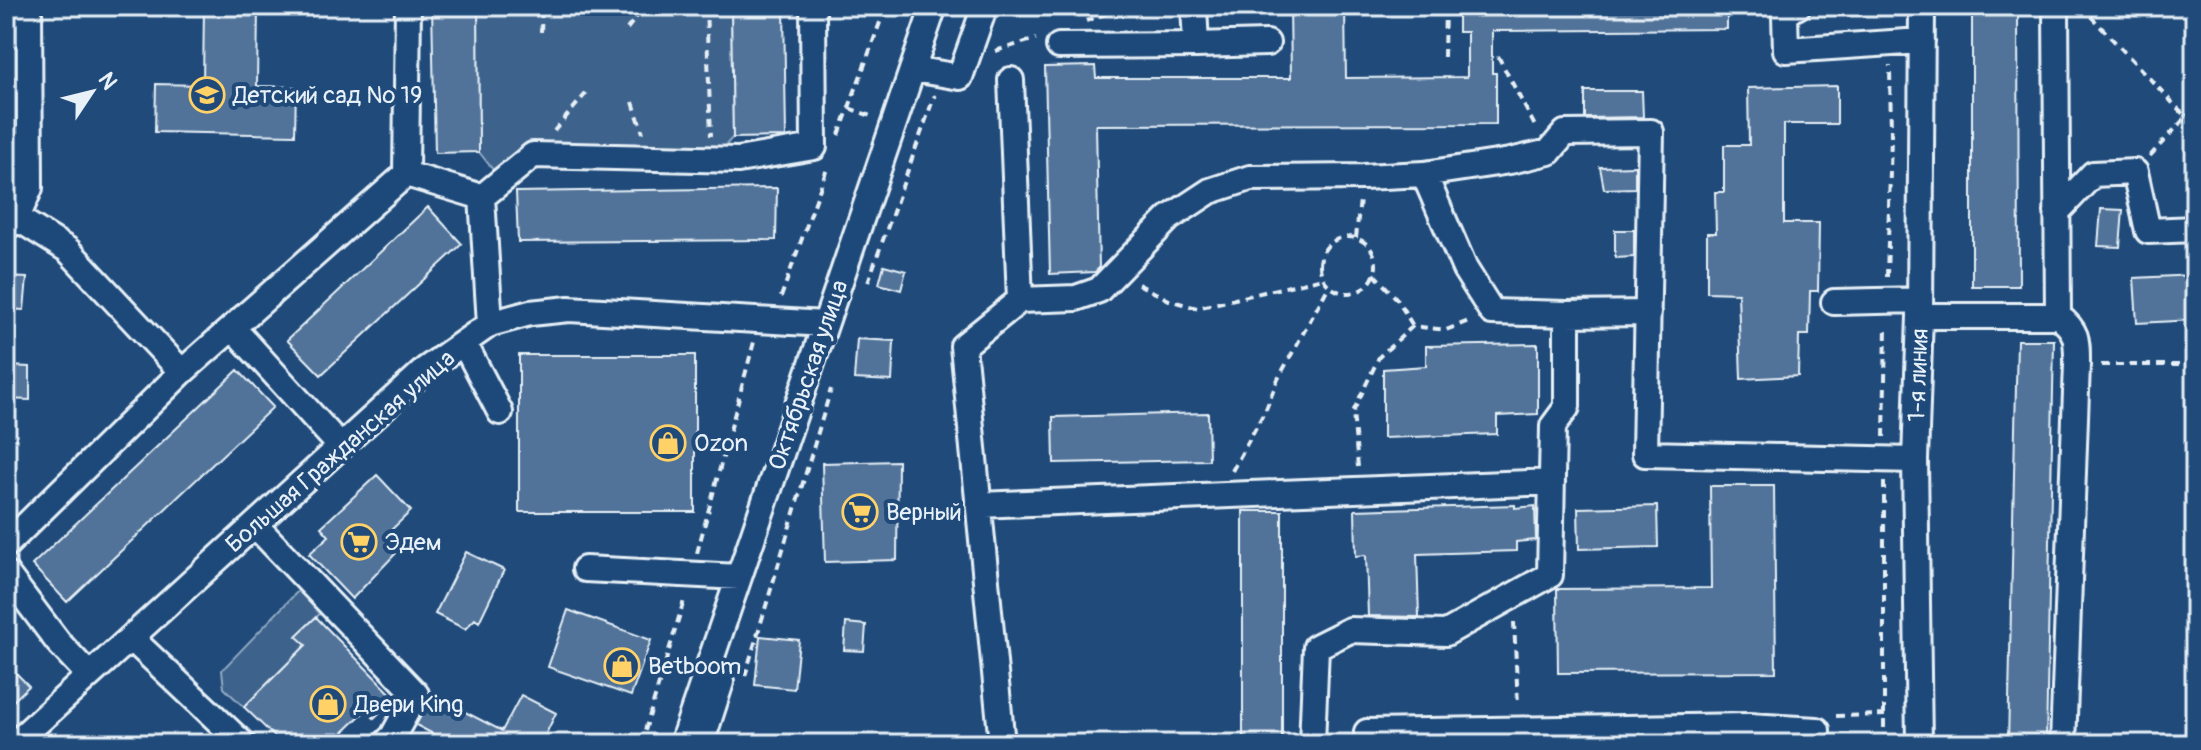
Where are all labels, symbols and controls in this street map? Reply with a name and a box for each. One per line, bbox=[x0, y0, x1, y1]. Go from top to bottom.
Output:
north arrow bbox=[52, 52, 132, 132]
text: N bbox=[92, 67, 123, 95]
school or university icon: Детский сад № 19 bbox=[188, 76, 226, 114]
place label: Детский сад № 19 bbox=[232, 81, 422, 110]
street label: Октябрьская улица bbox=[762, 276, 855, 474]
street label: 1-я линия bbox=[1902, 328, 1935, 422]
street label: Большая Гражданская улица bbox=[220, 344, 461, 559]
shop icon: Ozon bbox=[649, 424, 687, 462]
place label: Ozon bbox=[694, 429, 748, 458]
supermarket icon: Верный bbox=[841, 493, 879, 531]
place label: Верный bbox=[886, 498, 962, 527]
supermarket icon: Эдем bbox=[340, 523, 378, 561]
place label: Эдем bbox=[385, 528, 441, 557]
shop icon: Betboom bbox=[603, 647, 641, 685]
place label: Betboom bbox=[648, 652, 741, 681]
shop icon: Двери King bbox=[309, 685, 347, 723]
place label: Двери King bbox=[353, 690, 463, 719]

